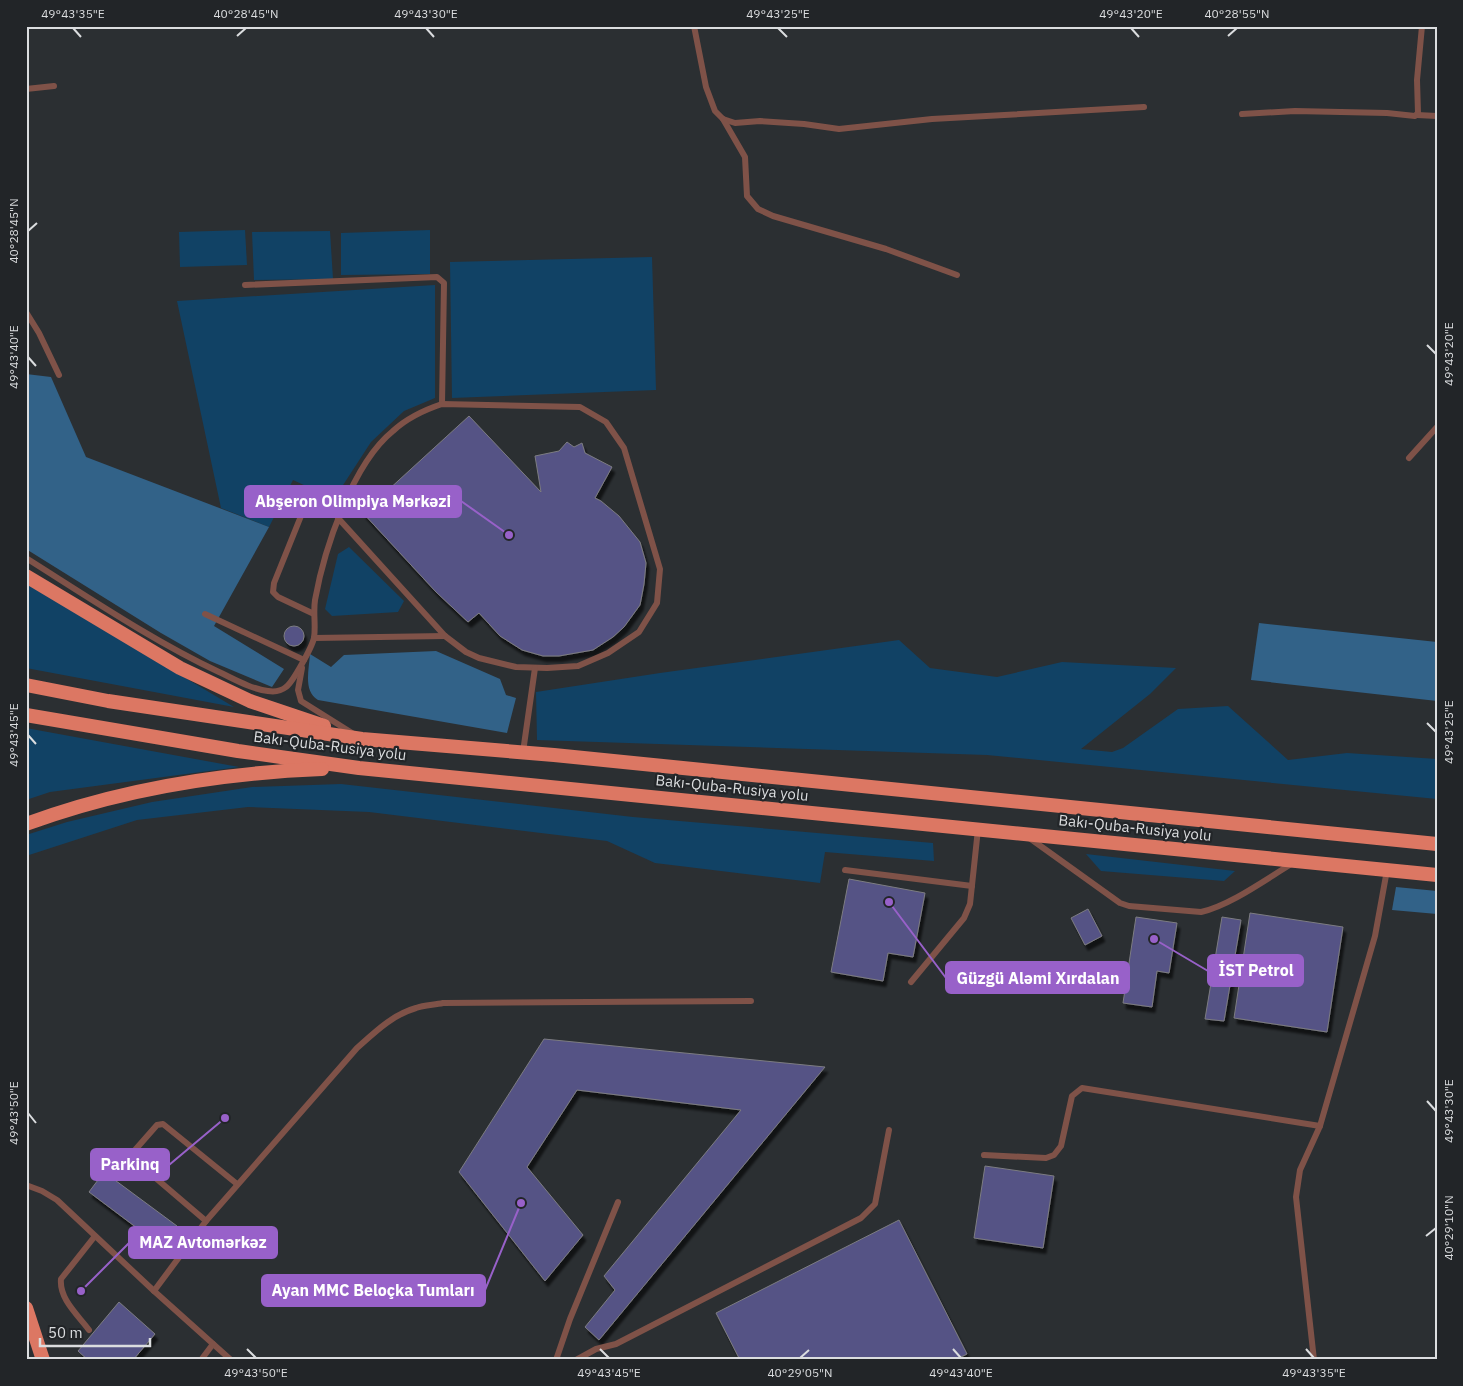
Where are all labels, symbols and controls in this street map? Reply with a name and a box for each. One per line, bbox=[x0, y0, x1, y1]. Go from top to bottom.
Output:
text: 49°43'35"E bbox=[41, 6, 105, 21]
text: 40°28'45"N bbox=[213, 6, 279, 21]
text: 49°43'30"E bbox=[394, 6, 458, 21]
text: 49°43'25"E bbox=[746, 6, 810, 21]
text: 49°43'20"E bbox=[1099, 6, 1163, 21]
text: 40°28'55"N bbox=[1204, 6, 1270, 21]
text: 40°28'45"N bbox=[6, 198, 21, 264]
text: 49°43'20"E bbox=[1441, 322, 1456, 386]
text: 49°43'40"E bbox=[6, 325, 21, 389]
callout: Abşeron Olimpiya Mərkəzi bbox=[245, 486, 461, 517]
text: Abşeron Olimpiya Mərkəzi bbox=[255, 491, 451, 511]
text: 49°43'25"E bbox=[1441, 700, 1456, 764]
text: 49°43'45"E bbox=[6, 703, 21, 767]
street label: Bakı-Quba-Rusiya yolu bbox=[253, 727, 408, 764]
street label: Bakı-Quba-Rusiya yolu bbox=[655, 770, 810, 805]
street label: Bakı-Quba-Rusiya yolu bbox=[1058, 810, 1213, 845]
callout: İST Petrol bbox=[1208, 955, 1303, 986]
text: İST Petrol bbox=[1218, 960, 1294, 980]
callout: Güzgü Aləmi Xırdalan bbox=[946, 962, 1129, 993]
text: Güzgü Aləmi Xırdalan bbox=[957, 968, 1119, 988]
text: 49°43'30"E bbox=[1441, 1079, 1456, 1143]
text: 49°43'50"E bbox=[6, 1081, 21, 1145]
callout: Parkinq bbox=[91, 1149, 169, 1180]
text: Parkinq bbox=[101, 1154, 159, 1174]
text: 40°29'10"N bbox=[1441, 1195, 1456, 1261]
callout: MAZ Avtomərkəz bbox=[129, 1227, 277, 1258]
text: MAZ Avtomərkəz bbox=[139, 1232, 267, 1252]
callout: Ayan MMC Beloçka Tumları bbox=[262, 1275, 485, 1306]
text: Ayan MMC Beloçka Tumları bbox=[271, 1280, 475, 1300]
scale bar bbox=[40, 1316, 150, 1348]
text: 50 m bbox=[48, 1323, 83, 1342]
text: 49°43'50"E bbox=[224, 1365, 288, 1380]
text: 49°43'45"E bbox=[577, 1365, 641, 1380]
text: 40°29'05"N bbox=[767, 1365, 833, 1380]
text: 49°43'40"E bbox=[929, 1365, 993, 1380]
text: 49°43'35"E bbox=[1282, 1365, 1346, 1380]

